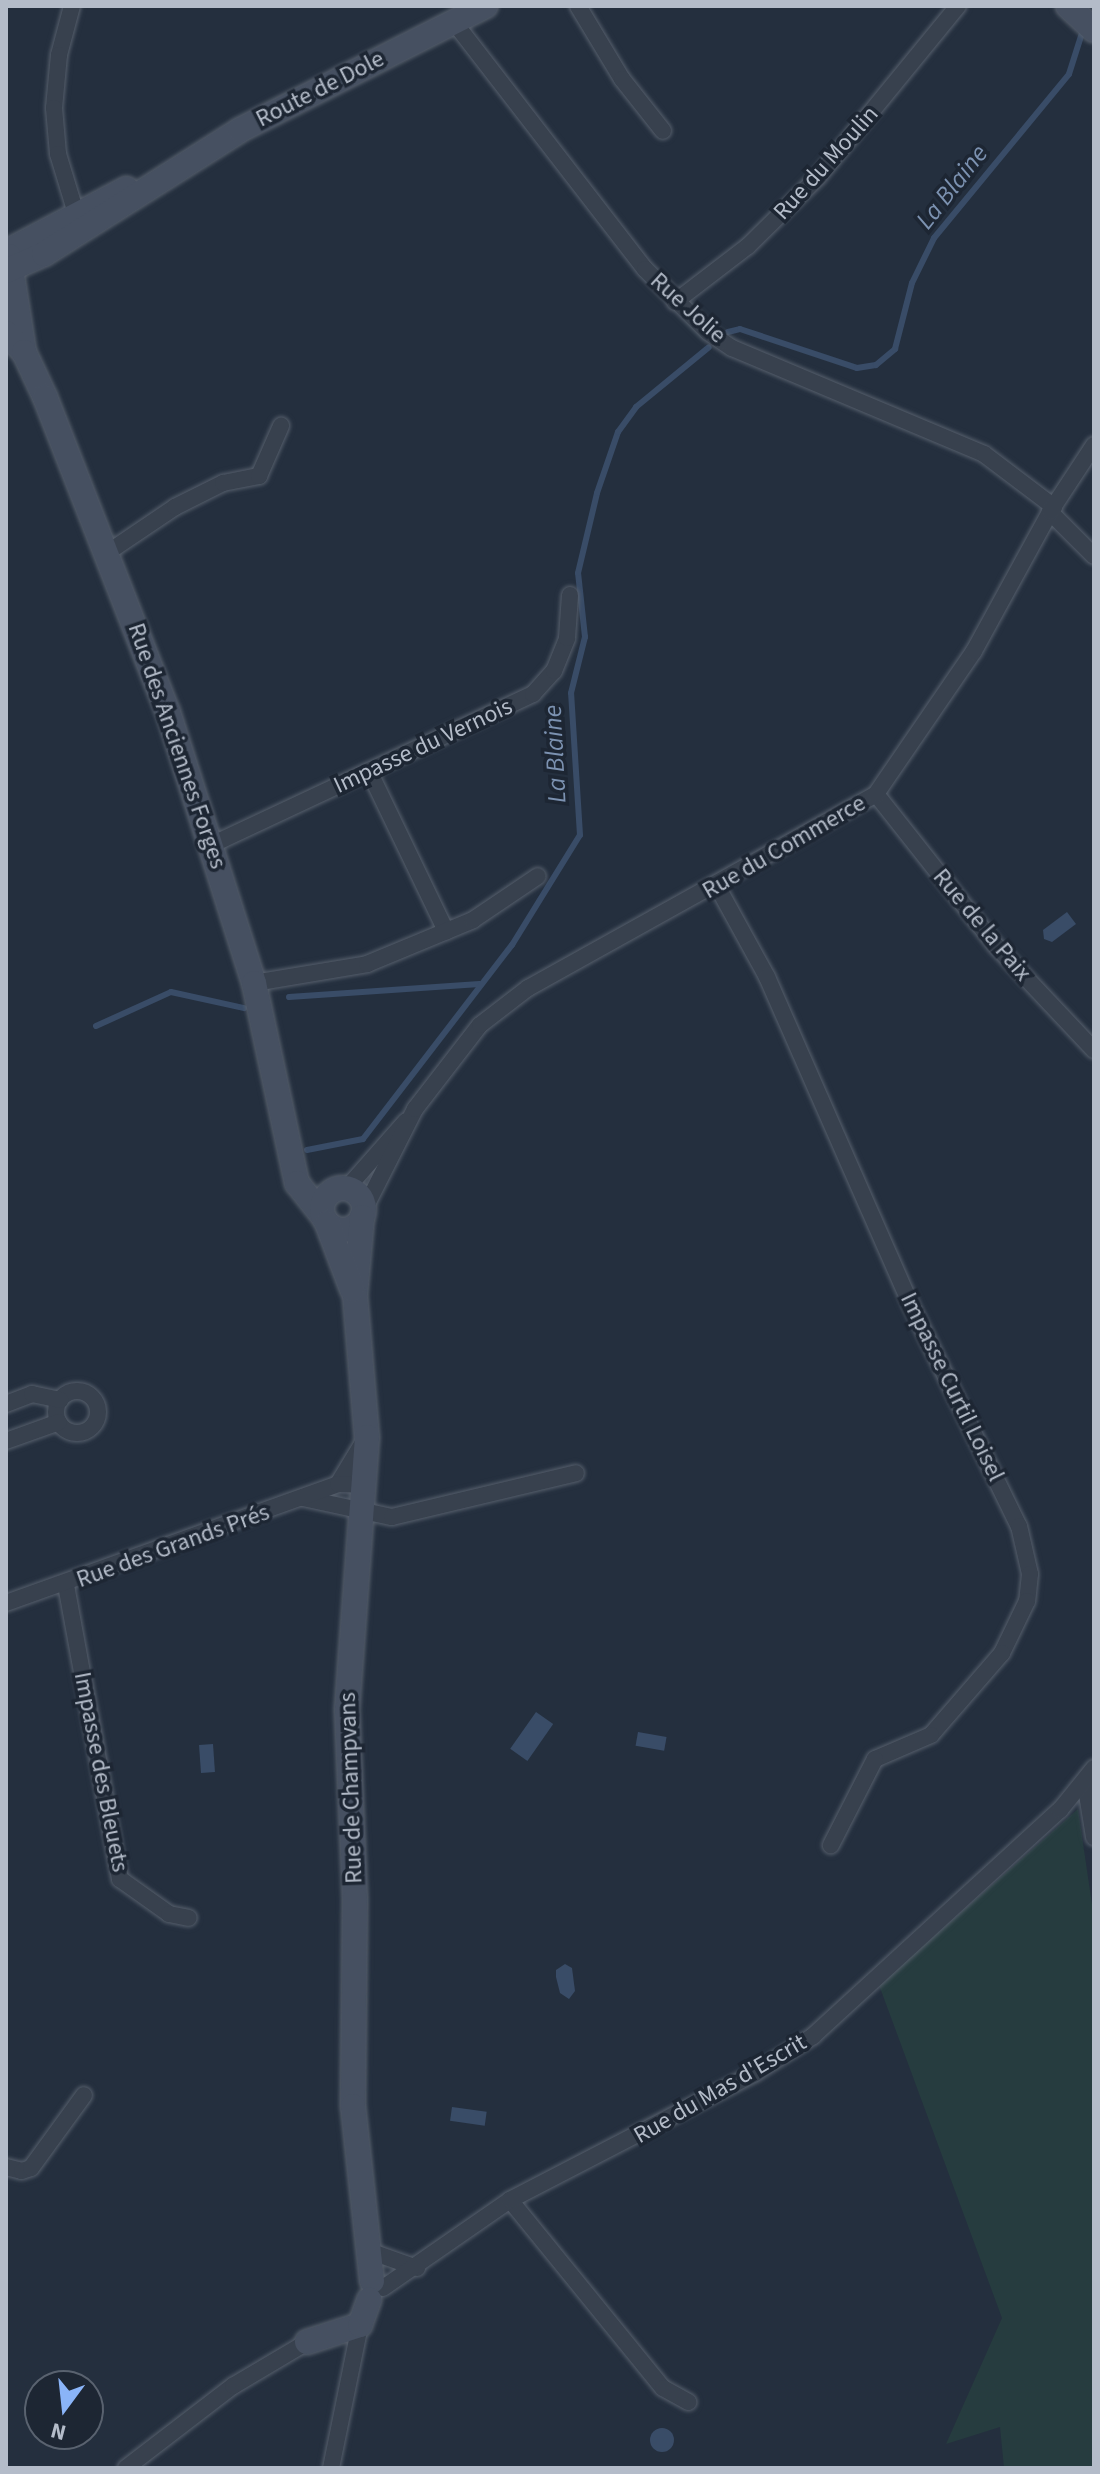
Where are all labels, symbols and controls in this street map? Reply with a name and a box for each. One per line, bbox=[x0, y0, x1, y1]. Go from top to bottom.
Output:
street label: Route de Dole bbox=[251, 44, 389, 134]
street label: Rue du Moulin bbox=[767, 100, 885, 226]
water label: La Blaine bbox=[909, 139, 995, 235]
street label: Rue Jolie bbox=[644, 267, 732, 349]
street label: Rue des Anciennes Forges bbox=[121, 619, 233, 873]
street label: Impasse du Vernois bbox=[329, 692, 517, 800]
water label: La Blaine bbox=[537, 704, 573, 804]
street label: Rue du Commerce bbox=[697, 789, 871, 905]
street label: Rue de la Paix bbox=[927, 863, 1037, 987]
street label: Impasse Curtil Loisel bbox=[894, 1288, 1010, 1486]
street label: Rue des Grands Prés bbox=[73, 1498, 273, 1594]
street label: Impasse des Bleuets bbox=[68, 1670, 134, 1874]
street label: Rue de Champvans bbox=[333, 1692, 369, 1884]
street label: Rue du Mas d'Escrit bbox=[629, 2028, 811, 2150]
north arrow bbox=[24, 2370, 104, 2450]
text: N bbox=[47, 2414, 70, 2449]

